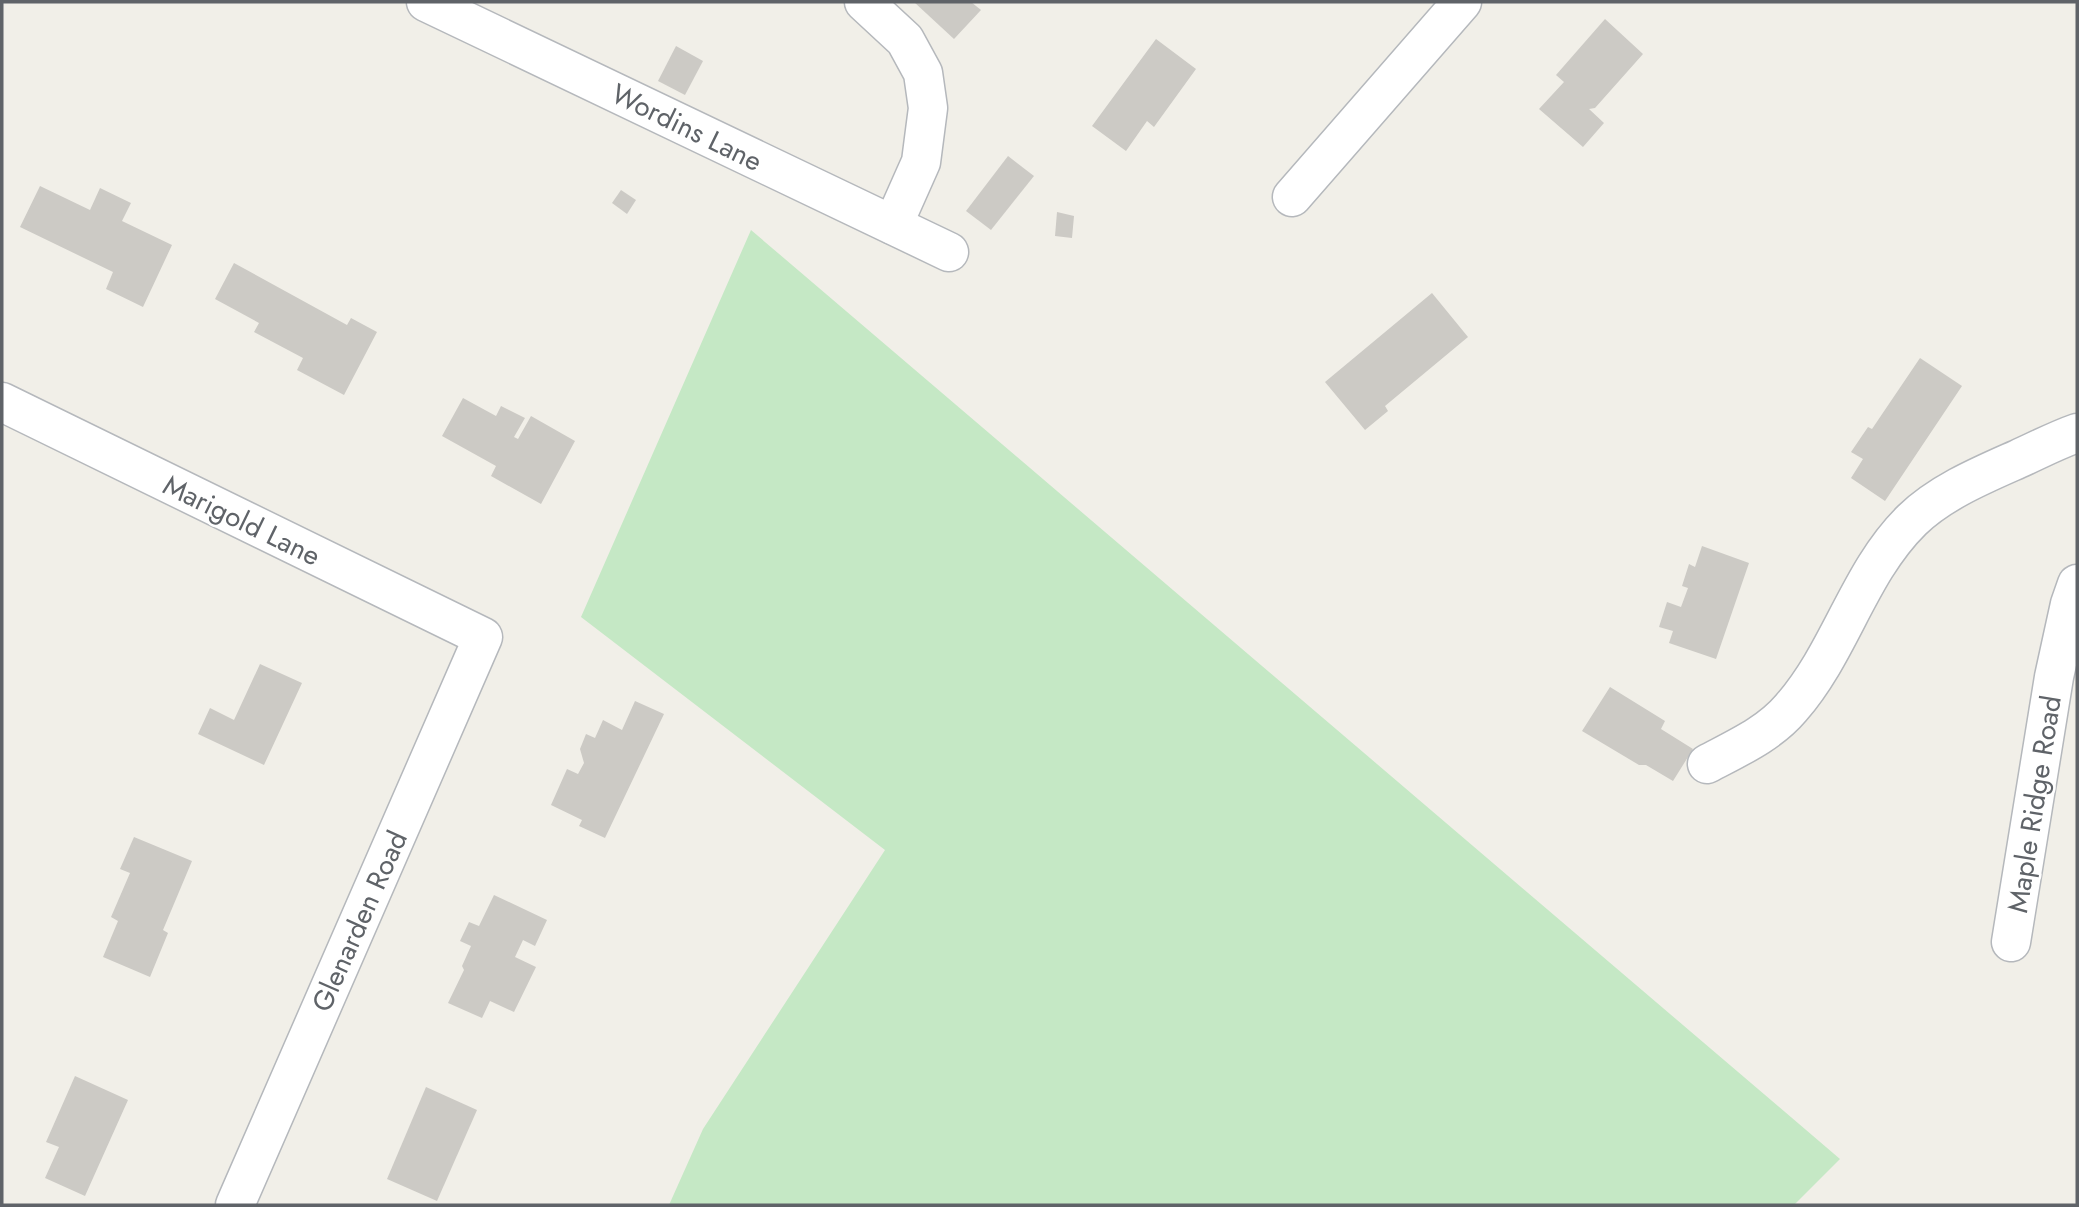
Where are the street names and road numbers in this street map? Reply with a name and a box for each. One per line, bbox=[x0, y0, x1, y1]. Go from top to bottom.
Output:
street label: Wordins Lane bbox=[604, 73, 769, 182]
street label: Marigold Lane bbox=[156, 465, 327, 576]
street label: Maple Ridge Road bbox=[1997, 692, 2072, 916]
street label: Glenarden Road bbox=[301, 824, 418, 1018]

